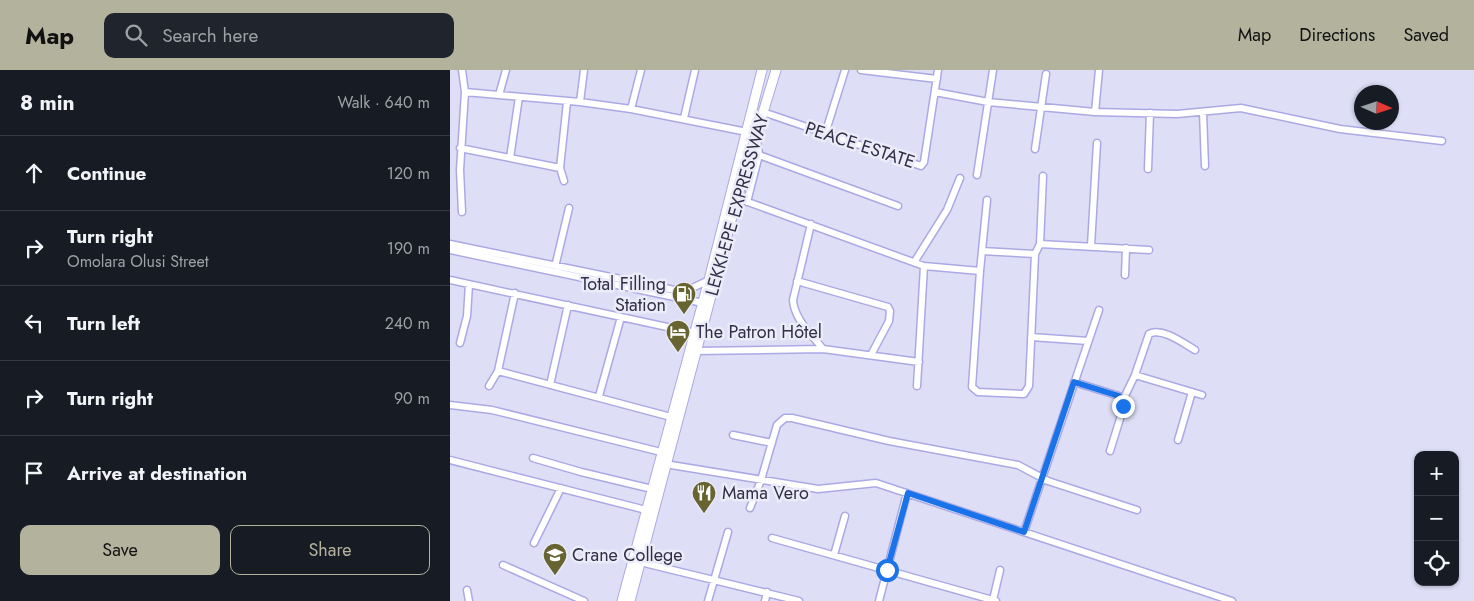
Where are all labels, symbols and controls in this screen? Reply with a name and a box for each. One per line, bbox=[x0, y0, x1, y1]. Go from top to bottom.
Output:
search box bbox=[104, 13, 454, 58]
text: Map bbox=[25, 18, 74, 53]
icon: search bbox=[122, 21, 150, 49]
text: Search here bbox=[162, 22, 258, 49]
text: Map bbox=[1238, 22, 1271, 48]
text: Directions bbox=[1299, 22, 1375, 48]
text: Saved bbox=[1403, 22, 1449, 48]
north arrow bbox=[1354, 85, 1399, 130]
text: 8 min bbox=[20, 88, 75, 118]
text: Walk · 640 m bbox=[338, 91, 430, 114]
street label: LEKKI-EPE EXPRESSWAY bbox=[699, 110, 776, 299]
street label: PEACE ESTATE bbox=[802, 115, 918, 175]
icon: ahead bbox=[20, 159, 48, 187]
text: Continue bbox=[67, 160, 146, 187]
text: 120 m bbox=[387, 162, 430, 185]
text: Turn right bbox=[67, 223, 153, 250]
icon: right bbox=[20, 234, 48, 262]
text: 190 m bbox=[387, 237, 430, 260]
text: Omolara Olusi Street bbox=[67, 250, 209, 273]
place label: Total Filling Station bbox=[581, 271, 666, 318]
fuel station icon: Total Filling Station bbox=[671, 281, 697, 315]
icon: left bbox=[20, 309, 48, 337]
text: Turn left bbox=[67, 310, 140, 337]
text: 240 m bbox=[385, 312, 430, 335]
hotel icon: The Patron Hôtel bbox=[665, 319, 691, 353]
place label: The Patron Hôtel bbox=[696, 319, 822, 345]
icon: right bbox=[20, 384, 48, 412]
text: Turn right bbox=[67, 385, 153, 412]
text: 90 m bbox=[394, 387, 430, 410]
route end bbox=[1112, 395, 1135, 418]
map controls bbox=[1414, 451, 1459, 586]
button: + bbox=[1414, 451, 1459, 496]
icon: arrive bbox=[20, 459, 48, 487]
text: Arrive at destination bbox=[67, 460, 247, 487]
restaurant icon: Mama Vero bbox=[691, 480, 717, 514]
place label: Mama Vero bbox=[722, 480, 809, 506]
button: − bbox=[1414, 496, 1459, 541]
button: Save bbox=[20, 525, 220, 575]
button: Share bbox=[230, 525, 430, 575]
button: locate bbox=[1414, 541, 1459, 586]
school or university icon: Crane College bbox=[542, 542, 568, 576]
place label: Crane College bbox=[572, 542, 683, 568]
route start bbox=[876, 559, 899, 582]

